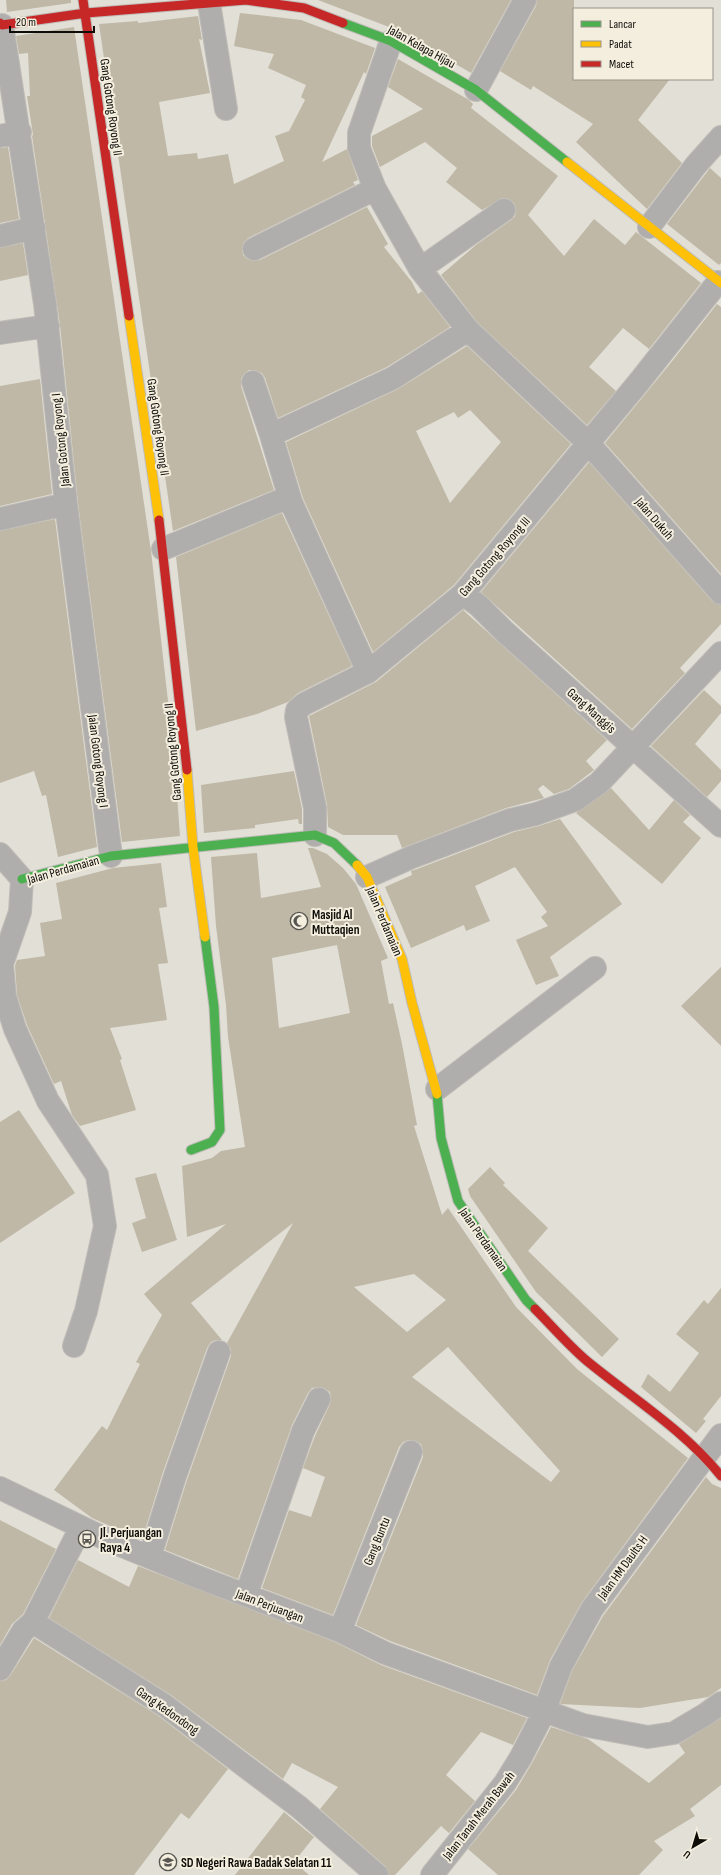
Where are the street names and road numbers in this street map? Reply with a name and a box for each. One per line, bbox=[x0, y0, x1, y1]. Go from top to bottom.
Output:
street label: Jalan Kelapa Hijau bbox=[384, 21, 458, 72]
street label: Gang Gotong Royong II bbox=[96, 58, 126, 157]
street label: Gang Gotong Royong II bbox=[143, 378, 173, 477]
street label: Jalan Gotong Royong I bbox=[48, 393, 74, 488]
street label: Jalan Dukuh bbox=[631, 494, 677, 543]
street label: Gang Gotong Royong III bbox=[456, 514, 534, 600]
street label: Gang Manggis bbox=[564, 685, 619, 737]
street label: Gang Gotong Royong II bbox=[161, 703, 185, 801]
street label: Jalan Gotong Royong I bbox=[84, 713, 112, 809]
street label: Jalan Perdamaian bbox=[25, 852, 101, 888]
street label: Jalan Perdamaian bbox=[362, 883, 406, 958]
street label: Jalan Perdamaian bbox=[455, 1204, 511, 1274]
street label: Gang Buntu bbox=[360, 1515, 394, 1568]
street label: Jalan HM Daults H bbox=[594, 1532, 651, 1604]
street label: Jalan Perjuangan bbox=[233, 1585, 306, 1626]
street label: Gang Kedondong bbox=[133, 1683, 202, 1738]
street label: Jalan Tanah Merah Bawah bbox=[439, 1768, 518, 1864]

